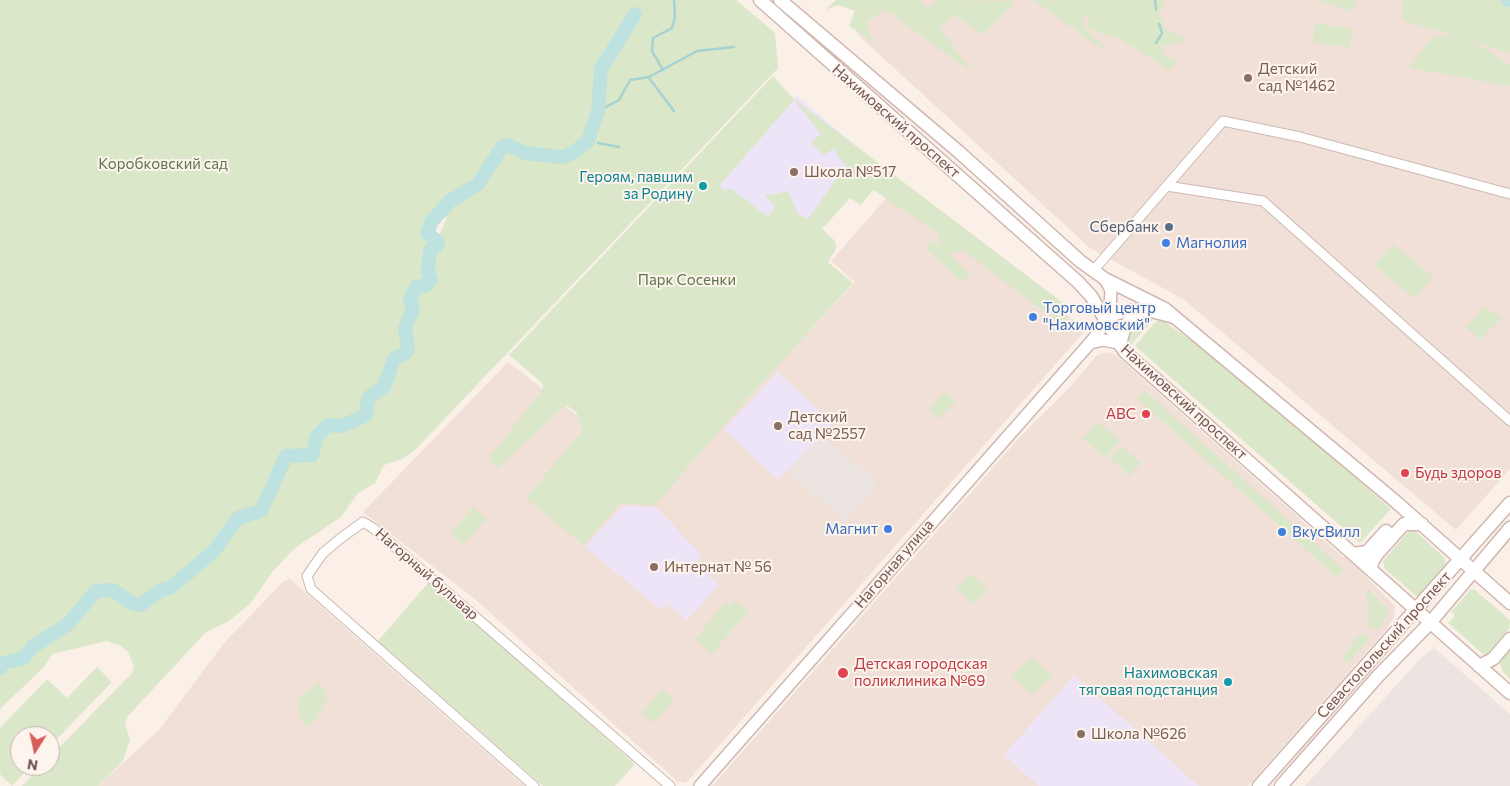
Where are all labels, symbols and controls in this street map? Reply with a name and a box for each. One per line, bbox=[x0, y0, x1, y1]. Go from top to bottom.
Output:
street label: Нахимовский проспект bbox=[828, 60, 964, 182]
place label: Детский сад №1462 bbox=[1258, 60, 1335, 95]
marker: Детский сад №1462 bbox=[1242, 72, 1254, 84]
park label: Коробковский сад bbox=[98, 155, 228, 173]
place label: Школа №517 bbox=[804, 163, 896, 181]
marker: Школа №517 bbox=[788, 166, 800, 178]
place label: Героям, павшим за Родину bbox=[579, 168, 693, 203]
marker: Героям, павшим за Родину bbox=[697, 180, 709, 192]
place label: Сбербанк bbox=[1090, 218, 1159, 236]
marker: Сбербанк bbox=[1163, 221, 1175, 233]
place label: Магнолия bbox=[1176, 234, 1247, 252]
marker: Магнолия bbox=[1160, 237, 1172, 249]
park label: Парк Сосенки bbox=[638, 271, 736, 289]
place label: Торговый центр "Нахимовский" bbox=[1043, 299, 1156, 334]
marker: Торговый центр "Нахимовский" bbox=[1027, 311, 1039, 323]
street label: Нахимовский проспект bbox=[1117, 340, 1251, 464]
place label: ABC bbox=[1106, 405, 1136, 423]
place label: Детский сад №2557 bbox=[788, 408, 866, 443]
marker: ABC bbox=[1140, 408, 1152, 420]
marker: Детский сад №2557 bbox=[772, 420, 784, 432]
place label: Будь здоров bbox=[1415, 464, 1501, 482]
marker: Будь здоров bbox=[1399, 467, 1411, 479]
street label: Нагорная улица bbox=[851, 516, 937, 612]
place label: Магнит bbox=[825, 520, 878, 538]
marker: Магнит bbox=[882, 523, 894, 535]
place label: ВкусВилл bbox=[1292, 523, 1360, 541]
street label: Нагорный бульвар bbox=[372, 524, 482, 624]
marker: ВкусВилл bbox=[1276, 526, 1288, 538]
place label: Интернат № 56 bbox=[664, 558, 772, 576]
marker: Интернат № 56 bbox=[648, 561, 660, 573]
street label: Севастопольский проспект bbox=[1313, 568, 1455, 722]
place label: Детская городская поликлиника №69 bbox=[854, 655, 988, 690]
place label: Нахимовская тяговая подстанция bbox=[1079, 664, 1218, 699]
marker: Детская городская поликлиника №69 bbox=[836, 666, 850, 680]
marker: Нахимовская тяговая подстанция bbox=[1222, 676, 1234, 688]
place label: Школа №626 bbox=[1091, 725, 1187, 743]
north arrow bbox=[10, 726, 60, 776]
marker: Школа №626 bbox=[1075, 728, 1087, 740]
text: N bbox=[26, 756, 39, 775]

